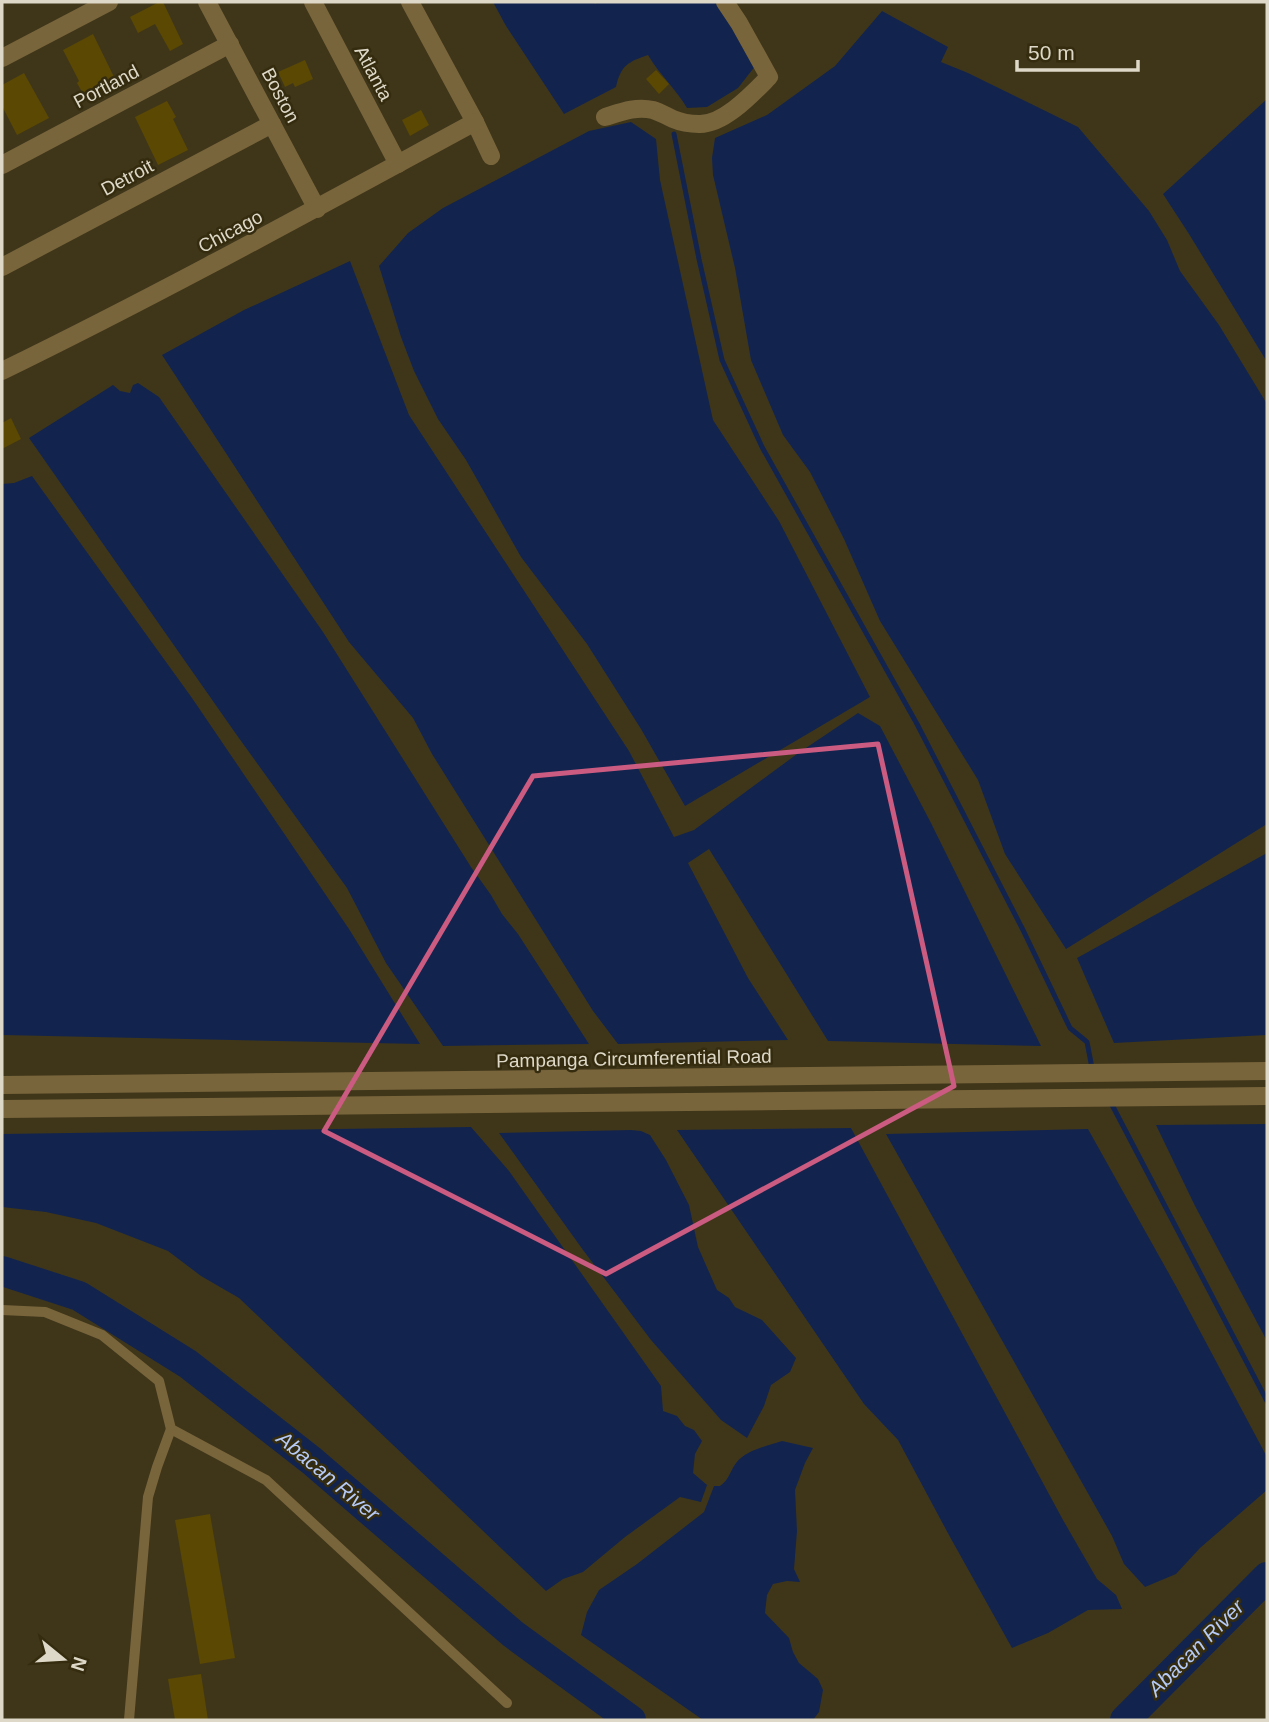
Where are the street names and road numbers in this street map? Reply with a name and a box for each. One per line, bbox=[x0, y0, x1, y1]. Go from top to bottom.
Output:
street label: Atlanta bbox=[350, 42, 397, 105]
street label: Portland bbox=[70, 61, 142, 112]
street label: Boston bbox=[257, 64, 304, 126]
street label: Detroit bbox=[98, 155, 158, 200]
street label: Chicago bbox=[195, 206, 266, 257]
street label: Pampanga Circumferential Road bbox=[496, 1046, 772, 1071]

